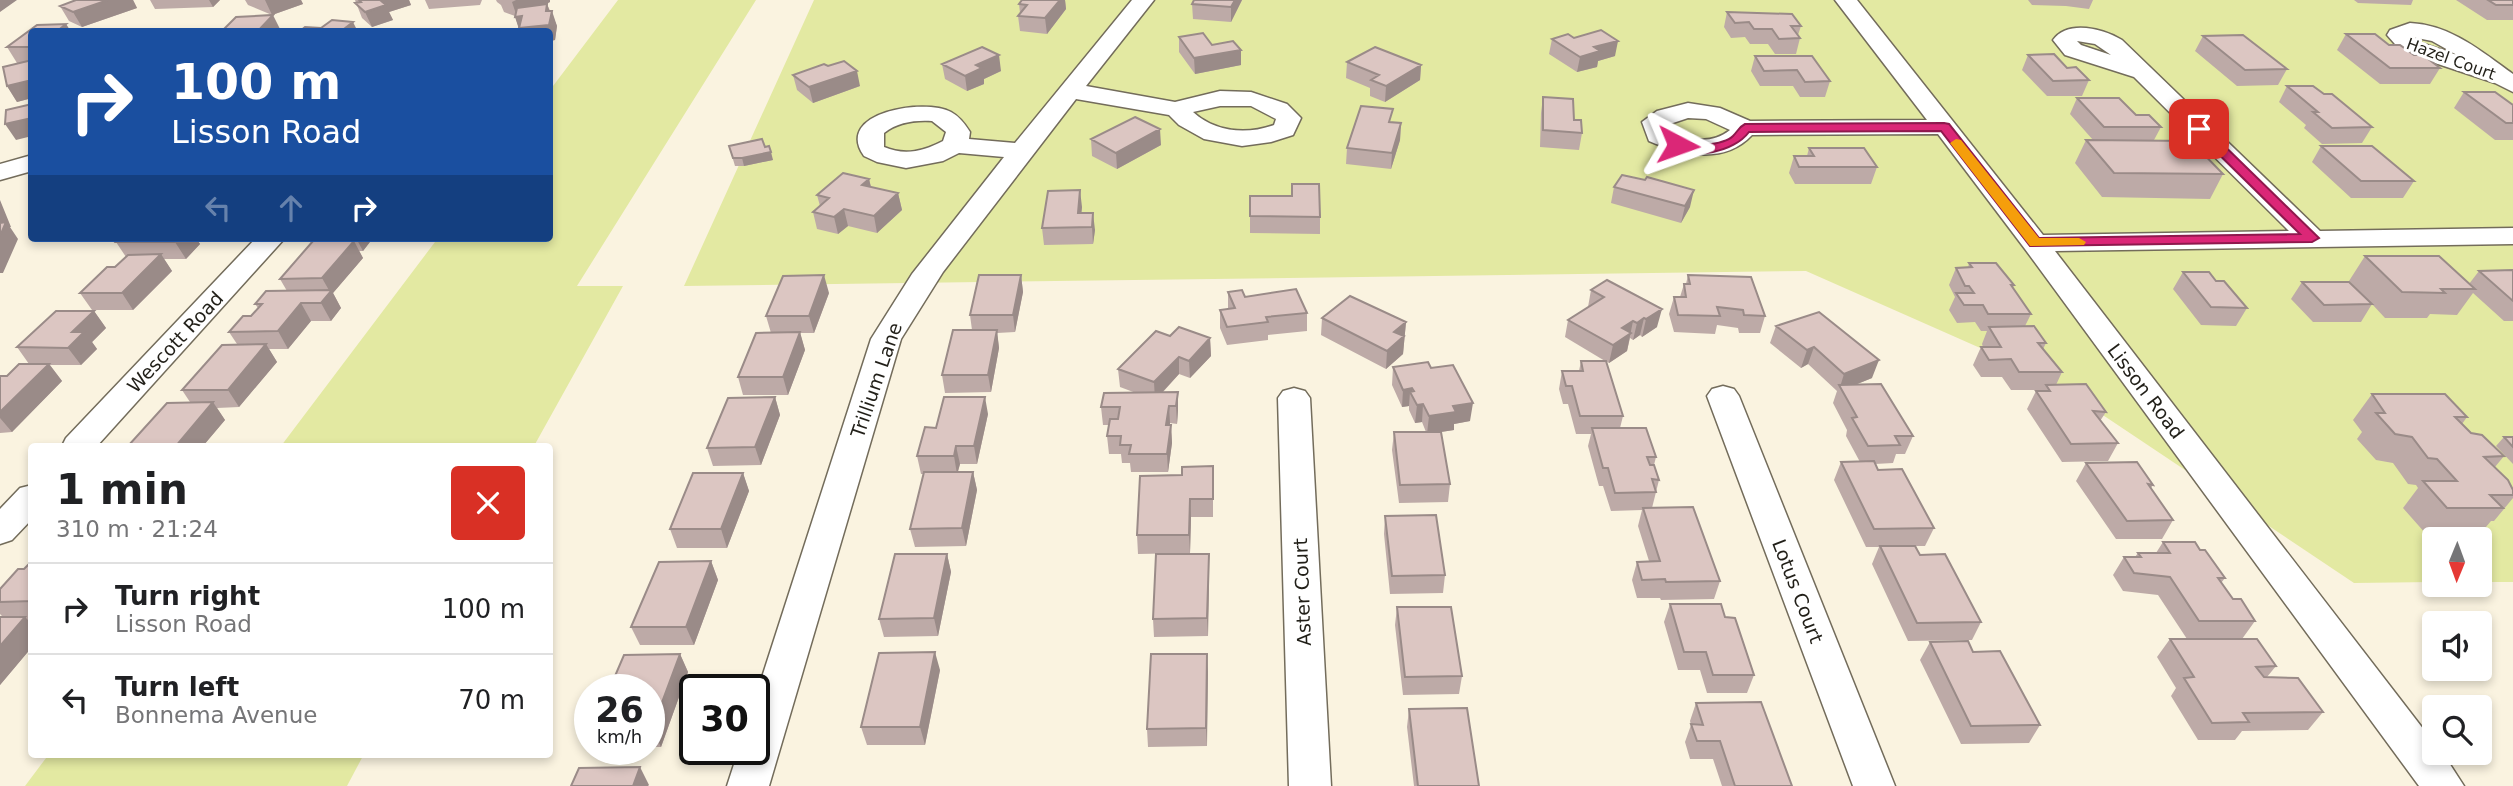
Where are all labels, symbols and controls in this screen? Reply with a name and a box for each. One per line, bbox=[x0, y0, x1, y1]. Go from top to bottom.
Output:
street label: Hazel Court bbox=[2404, 34, 2498, 84]
text: 100 m bbox=[171, 54, 341, 111]
icon: right bbox=[56, 56, 147, 147]
pin bbox=[2169, 99, 2229, 159]
position arrow bbox=[1641, 108, 1715, 182]
icon: arrive bbox=[2180, 110, 2218, 148]
text: Lisson Road bbox=[171, 113, 361, 151]
icon: left bbox=[199, 189, 237, 227]
icon: ahead bbox=[272, 189, 310, 227]
icon: right bbox=[345, 189, 383, 227]
street label: Wescott Road bbox=[123, 287, 227, 397]
street label: Trillium Lane bbox=[846, 320, 906, 441]
street label: Lisson Road bbox=[2103, 339, 2189, 443]
text: 1 min bbox=[56, 465, 188, 514]
button: close bbox=[451, 466, 525, 540]
text: 310 m · 21:24 bbox=[56, 516, 218, 542]
north arrow bbox=[2422, 527, 2492, 597]
map controls bbox=[2422, 527, 2492, 765]
street label: Lotus Court bbox=[1768, 536, 1828, 646]
street label: Aster Court bbox=[1289, 538, 1315, 646]
text: Turn right bbox=[115, 581, 260, 611]
icon: right bbox=[56, 590, 94, 628]
text: 100 m bbox=[442, 594, 525, 624]
text: Lisson Road bbox=[115, 611, 252, 637]
button: sound bbox=[2422, 611, 2492, 681]
text: Turn left bbox=[115, 672, 239, 702]
speed limit sign: 30 bbox=[679, 674, 770, 765]
icon: left bbox=[56, 681, 94, 719]
text: 70 m bbox=[458, 685, 525, 715]
text: 26 bbox=[595, 690, 644, 730]
button: search bbox=[2422, 695, 2492, 765]
text: Bonnema Avenue bbox=[115, 702, 317, 728]
text: km/h bbox=[597, 726, 642, 747]

